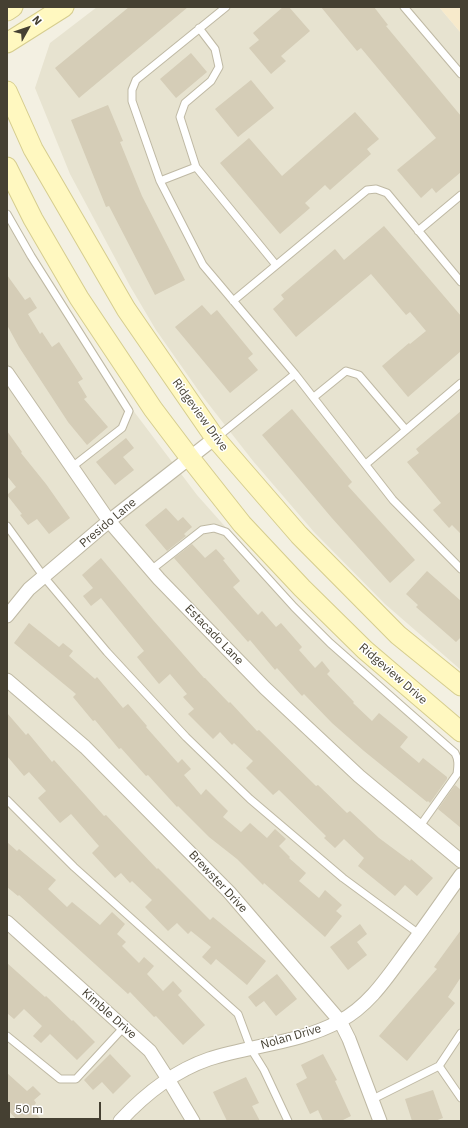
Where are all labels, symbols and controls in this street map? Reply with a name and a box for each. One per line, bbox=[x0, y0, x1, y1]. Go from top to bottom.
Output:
north arrow bbox=[8, 8, 48, 48]
text: N bbox=[29, 13, 45, 28]
street label: Ridgeview Drive bbox=[169, 376, 231, 454]
street label: Presido Lane bbox=[77, 495, 139, 551]
street label: Estacado Lane bbox=[182, 602, 246, 668]
street label: Ridgeview Drive bbox=[356, 640, 430, 708]
street label: Brewster Drive bbox=[186, 848, 250, 916]
street label: Kimble Drive bbox=[79, 986, 139, 1042]
street label: Nolan Drive bbox=[259, 1021, 323, 1053]
scale bar bbox=[10, 1094, 103, 1120]
text: 50 m bbox=[15, 1101, 43, 1116]

